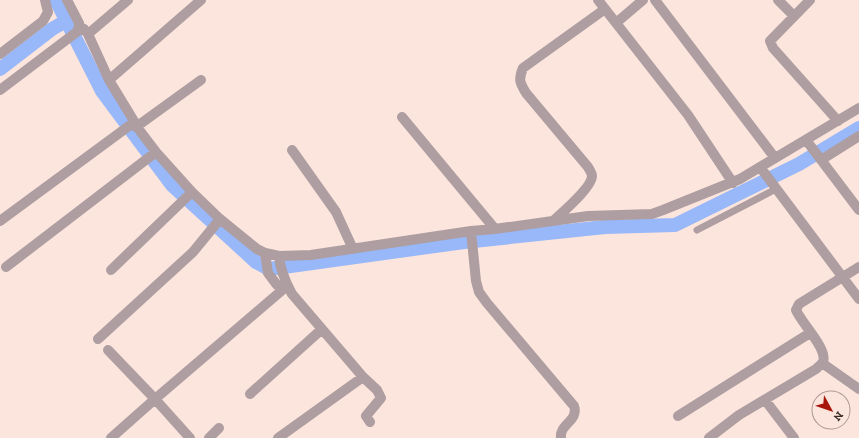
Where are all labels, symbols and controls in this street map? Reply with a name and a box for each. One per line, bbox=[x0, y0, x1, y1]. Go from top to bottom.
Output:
north arrow bbox=[811, 390, 851, 430]
text: N bbox=[830, 409, 846, 424]

